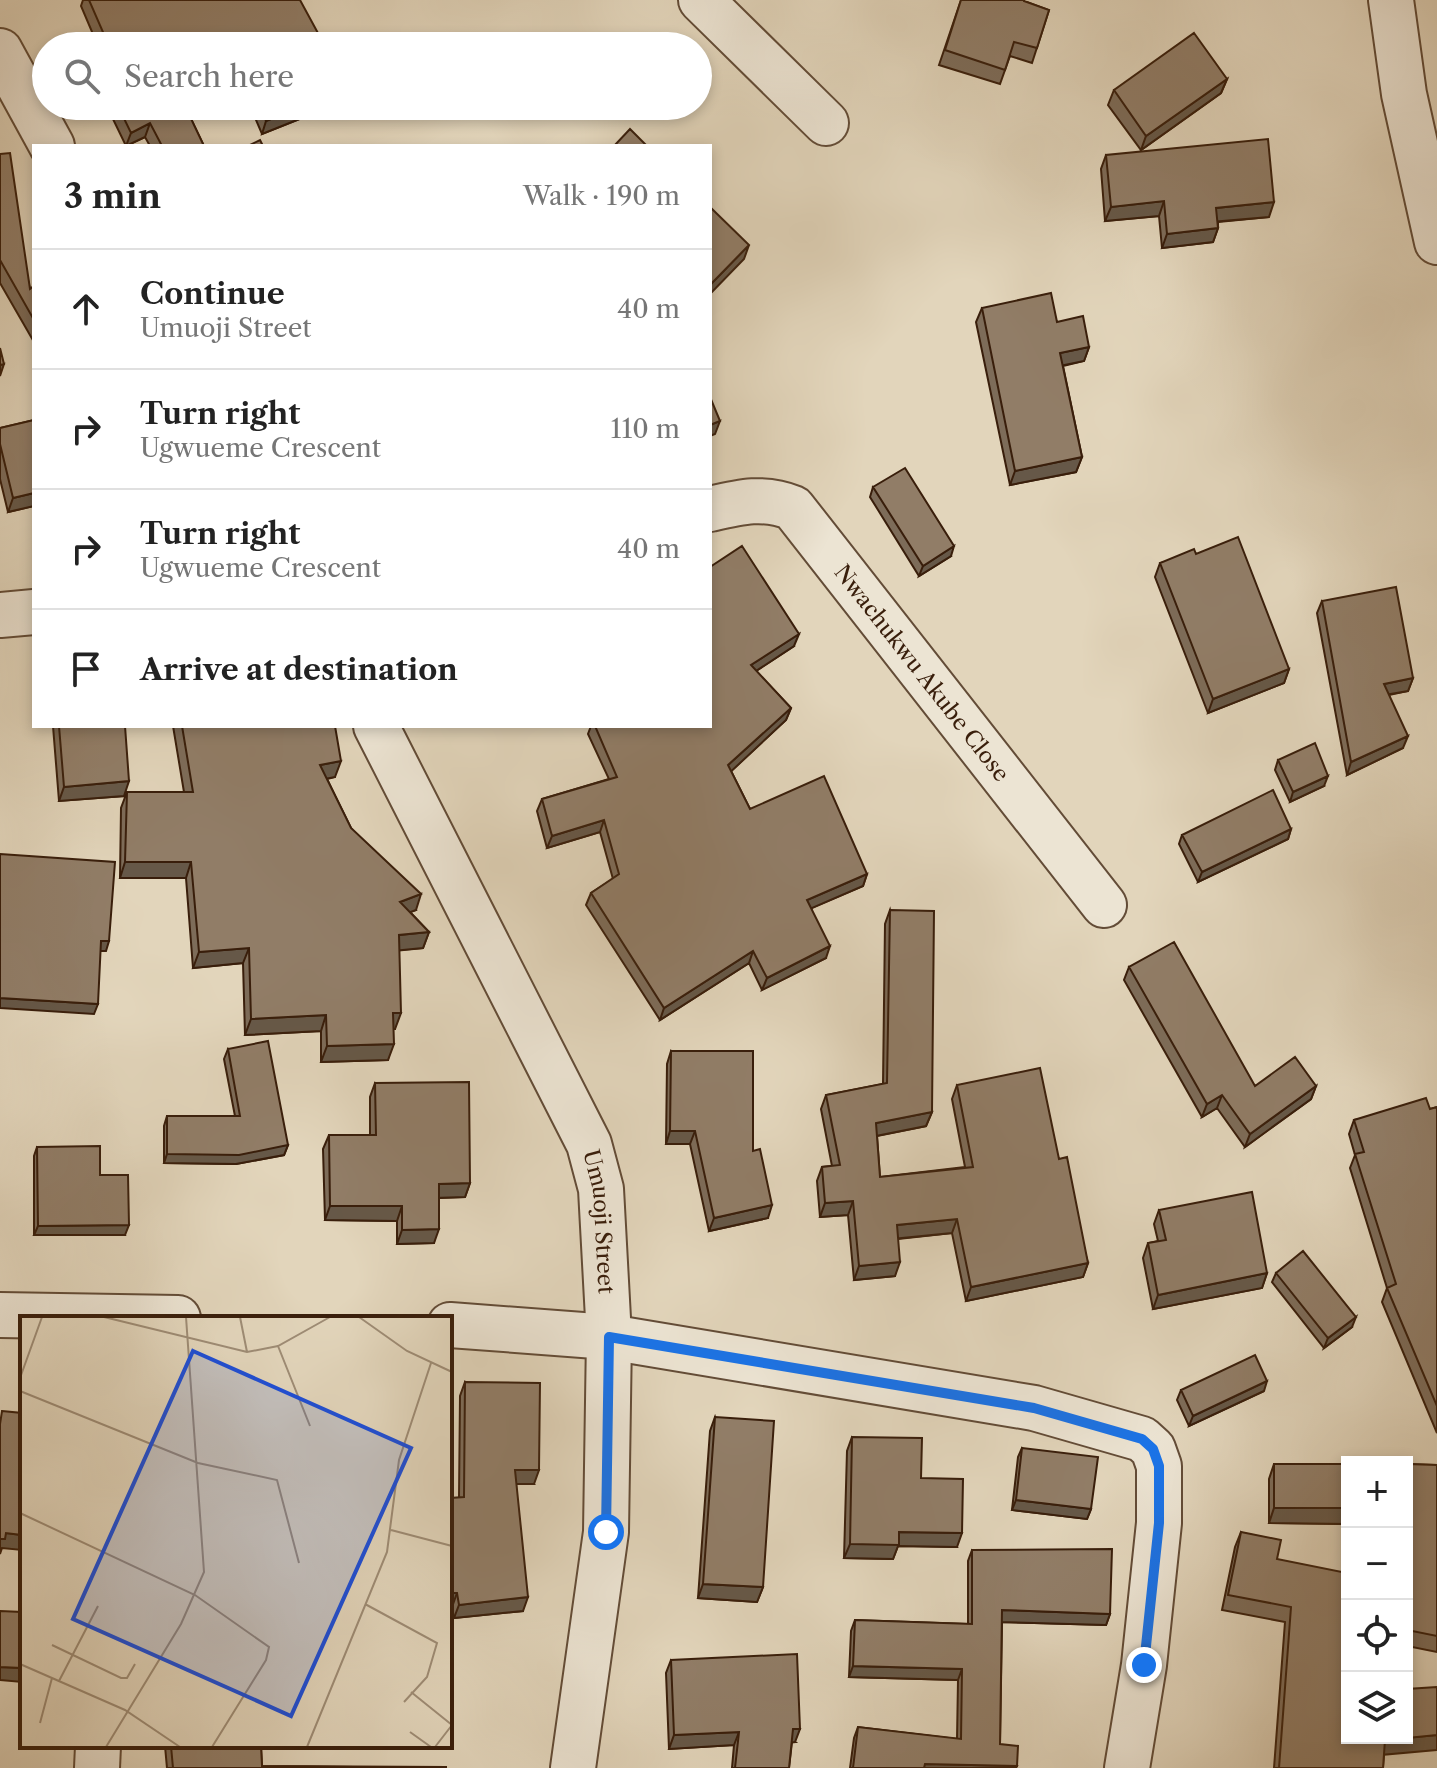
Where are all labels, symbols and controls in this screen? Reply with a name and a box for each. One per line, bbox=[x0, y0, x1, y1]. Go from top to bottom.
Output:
search box bbox=[32, 32, 712, 120]
icon: search bbox=[60, 54, 104, 98]
text: Search here bbox=[124, 58, 294, 95]
text: 3 min bbox=[64, 175, 161, 217]
text: Walk · 190 m bbox=[523, 180, 680, 212]
text: Continue bbox=[140, 275, 285, 312]
icon: ahead bbox=[64, 287, 108, 331]
text: 40 m bbox=[617, 293, 680, 325]
text: Umuoji Street bbox=[140, 312, 311, 344]
text: Turn right bbox=[140, 395, 300, 432]
icon: right bbox=[64, 407, 108, 451]
text: 110 m bbox=[611, 413, 680, 445]
text: Ugwueme Crescent bbox=[140, 432, 381, 464]
text: Turn right bbox=[140, 515, 300, 552]
icon: right bbox=[64, 527, 108, 571]
text: 40 m bbox=[617, 533, 680, 565]
text: Ugwueme Crescent bbox=[140, 552, 381, 584]
street label: Nwachukwu Akube Close bbox=[829, 559, 1015, 787]
icon: arrive bbox=[64, 647, 108, 691]
text: Arrive at destination bbox=[140, 651, 458, 688]
street label: Umuoji Street bbox=[577, 1147, 620, 1295]
inset map bbox=[20, 1316, 452, 1748]
map controls bbox=[1341, 1456, 1413, 1744]
button: + bbox=[1341, 1456, 1413, 1528]
route start bbox=[588, 1514, 624, 1550]
button: − bbox=[1341, 1528, 1413, 1600]
button: locate bbox=[1341, 1600, 1413, 1672]
route end bbox=[1126, 1647, 1162, 1683]
button: layers bbox=[1341, 1672, 1413, 1744]

